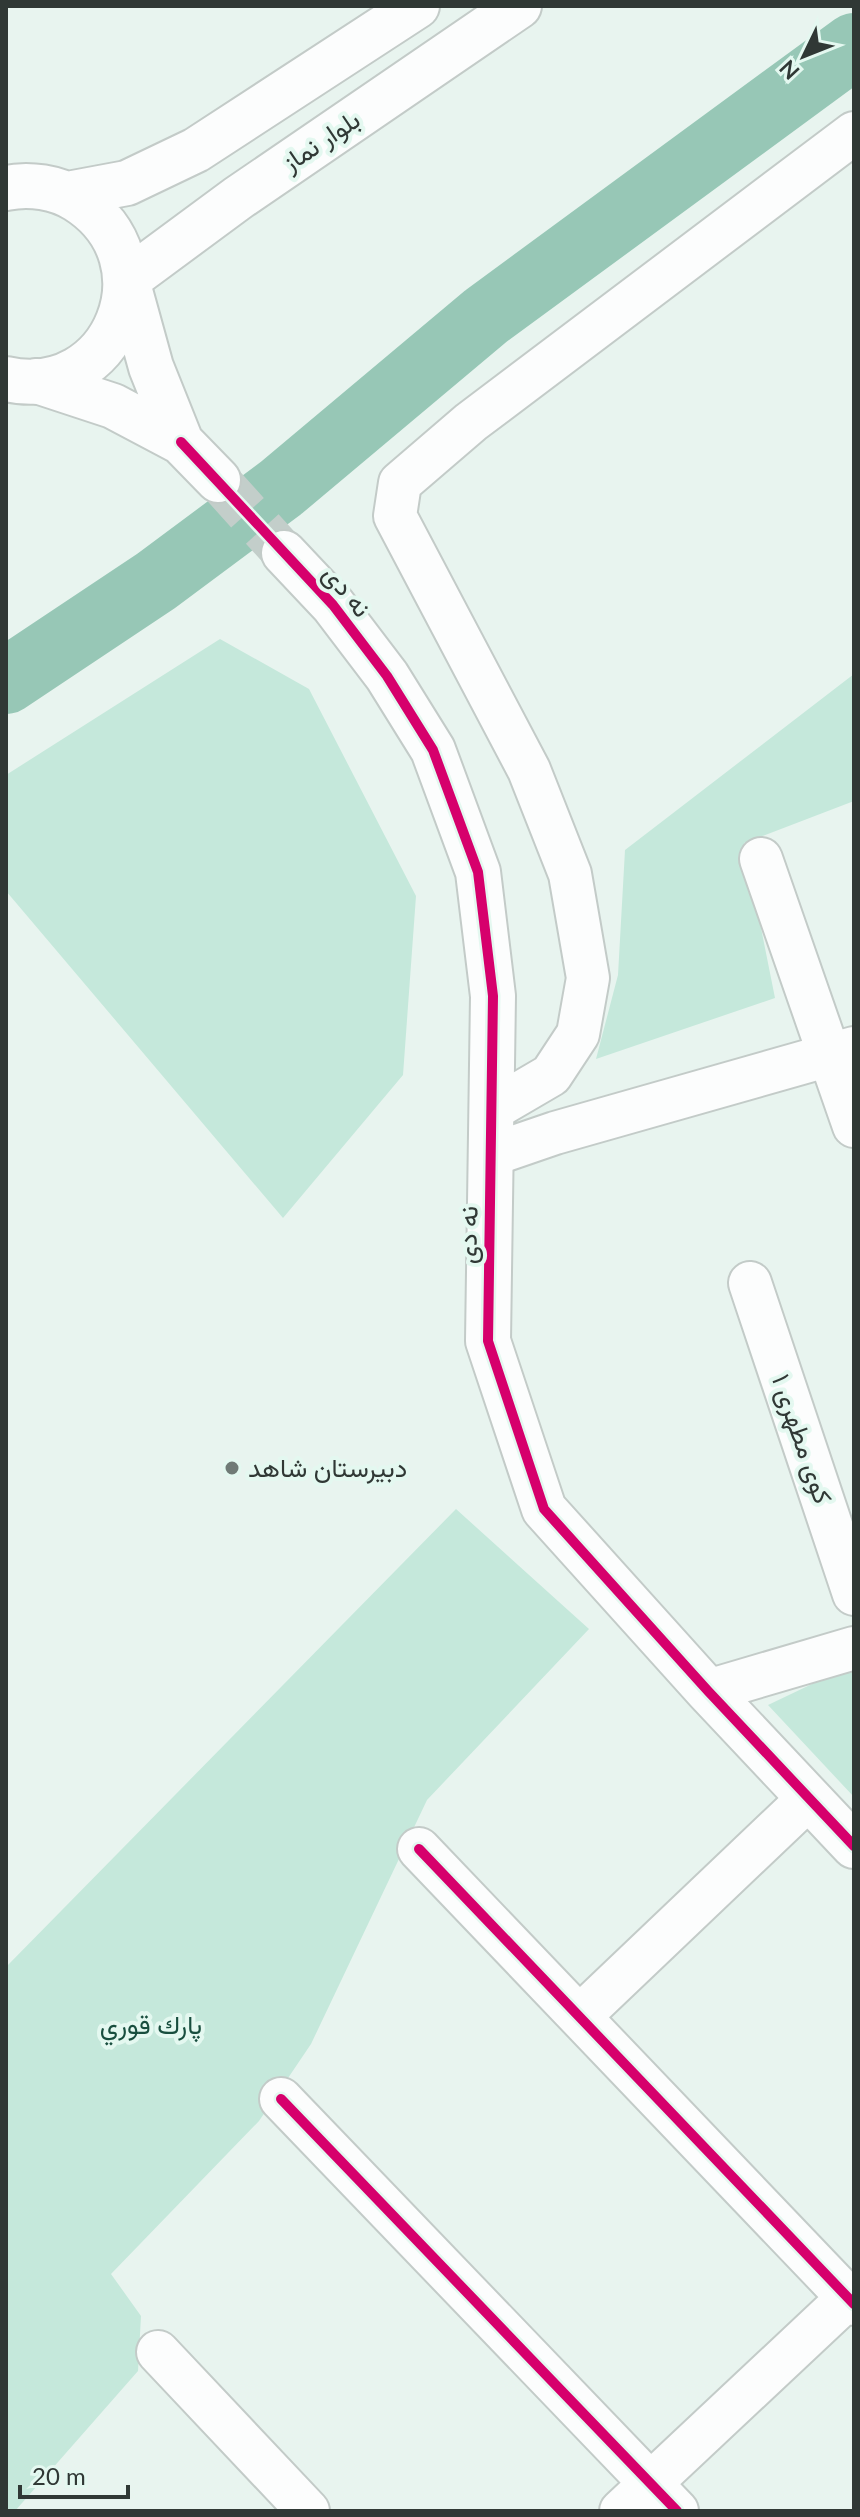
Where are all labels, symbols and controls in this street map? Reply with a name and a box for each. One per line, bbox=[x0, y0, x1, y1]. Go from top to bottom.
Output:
north arrow bbox=[764, 16, 844, 96]
text: N bbox=[773, 55, 805, 85]
street label: بلوار نماز bbox=[275, 103, 366, 179]
street label: نه دی bbox=[316, 558, 379, 624]
street label: نه دی bbox=[450, 1206, 485, 1264]
street label: کوی مطهری ۱ bbox=[765, 1370, 840, 1508]
place label: دبیرستان شاهد bbox=[248, 1451, 407, 1484]
marker: دبیرستان شاهد bbox=[223, 1459, 241, 1477]
park label: پارك قوري bbox=[100, 2008, 202, 2046]
scale bar bbox=[20, 2449, 128, 2499]
text: 20 m bbox=[32, 2461, 86, 2490]

